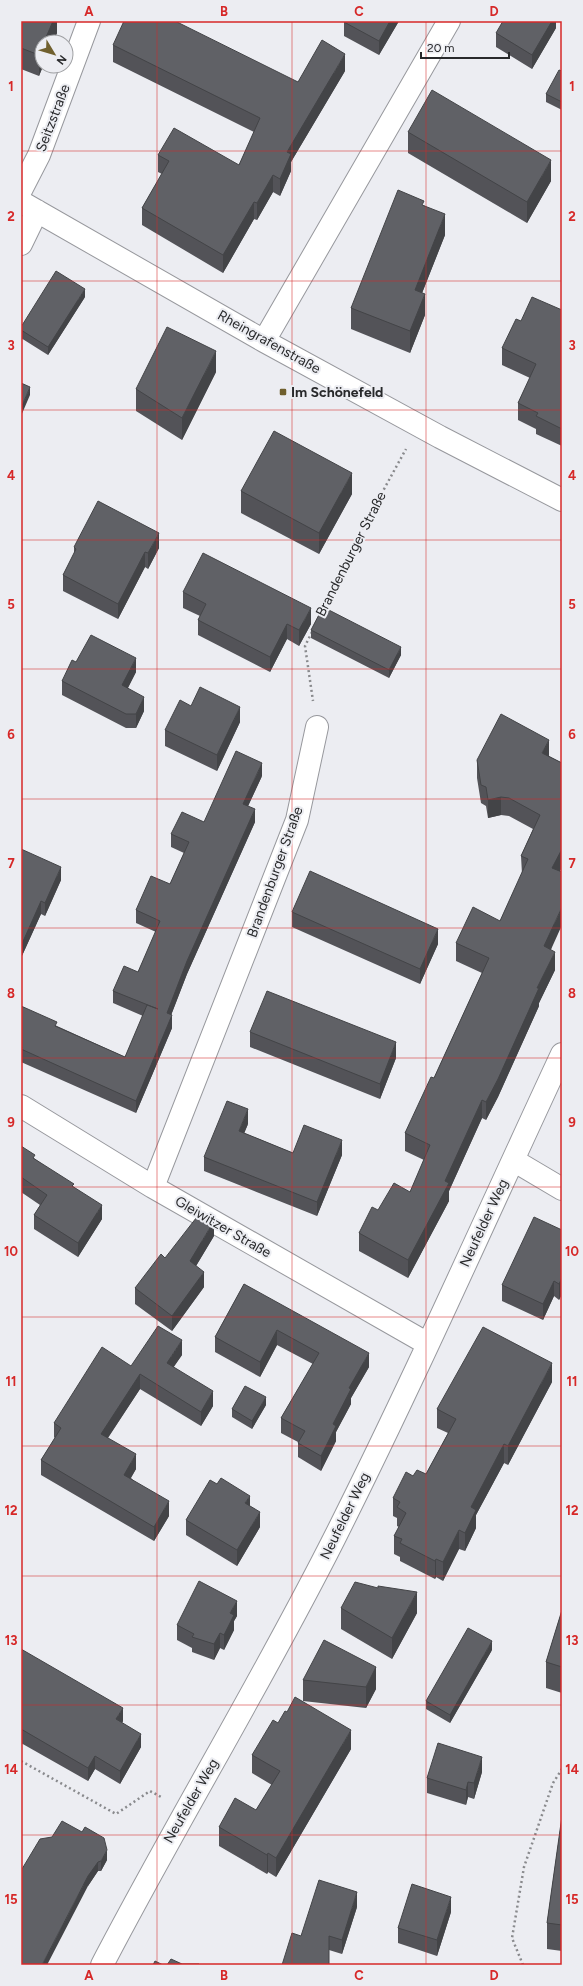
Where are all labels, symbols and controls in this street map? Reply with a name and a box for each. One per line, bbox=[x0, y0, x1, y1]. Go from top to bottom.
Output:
text: A bbox=[84, 4, 94, 19]
text: B bbox=[220, 4, 228, 19]
text: C bbox=[354, 4, 364, 19]
text: D bbox=[489, 4, 499, 19]
north arrow bbox=[34, 34, 74, 74]
scale bar bbox=[421, 34, 509, 60]
text: 20 m bbox=[427, 41, 455, 55]
text: N bbox=[54, 52, 69, 67]
text: 1 bbox=[8, 79, 14, 94]
text: 1 bbox=[569, 79, 575, 94]
street label: Seitzstraße bbox=[32, 82, 74, 154]
text: 2 bbox=[7, 209, 15, 224]
text: 2 bbox=[568, 209, 576, 224]
street label: Rheingrafenstraße bbox=[215, 307, 324, 378]
text: 3 bbox=[7, 338, 15, 353]
text: 3 bbox=[568, 338, 576, 353]
place label: Im Schönefeld bbox=[291, 384, 383, 401]
marker: Im Schönefeld bbox=[278, 387, 288, 397]
text: 4 bbox=[7, 468, 15, 483]
text: 4 bbox=[568, 468, 576, 483]
street label: Brandenburger Straße bbox=[312, 488, 390, 619]
text: 5 bbox=[7, 597, 15, 612]
text: 5 bbox=[568, 597, 576, 612]
text: 6 bbox=[7, 727, 15, 742]
text: 6 bbox=[568, 727, 576, 742]
street label: Brandenburger Straße bbox=[243, 804, 307, 940]
text: 7 bbox=[7, 856, 15, 871]
text: 7 bbox=[568, 856, 576, 871]
text: 8 bbox=[7, 986, 15, 1001]
text: 8 bbox=[568, 986, 576, 1001]
text: 9 bbox=[7, 1115, 15, 1130]
text: 9 bbox=[568, 1115, 576, 1130]
street label: Neufelder Weg bbox=[456, 1176, 512, 1270]
street label: Gleiwitzer Straße bbox=[172, 1193, 274, 1262]
text: 10 bbox=[4, 1244, 18, 1259]
text: 10 bbox=[565, 1244, 579, 1259]
text: 11 bbox=[6, 1374, 16, 1389]
text: 11 bbox=[567, 1374, 577, 1389]
street label: Neufelder Weg bbox=[317, 1470, 373, 1562]
text: 12 bbox=[4, 1503, 18, 1518]
text: 12 bbox=[565, 1503, 579, 1518]
text: 13 bbox=[5, 1633, 17, 1648]
text: 13 bbox=[566, 1633, 578, 1648]
street label: Neufelder Weg bbox=[160, 1756, 222, 1846]
text: 14 bbox=[4, 1762, 18, 1777]
text: 14 bbox=[565, 1762, 579, 1777]
text: 15 bbox=[4, 1892, 18, 1907]
text: 15 bbox=[565, 1892, 579, 1907]
text: A bbox=[84, 1968, 94, 1983]
text: B bbox=[220, 1968, 228, 1983]
text: C bbox=[354, 1968, 364, 1983]
text: D bbox=[489, 1968, 499, 1983]

